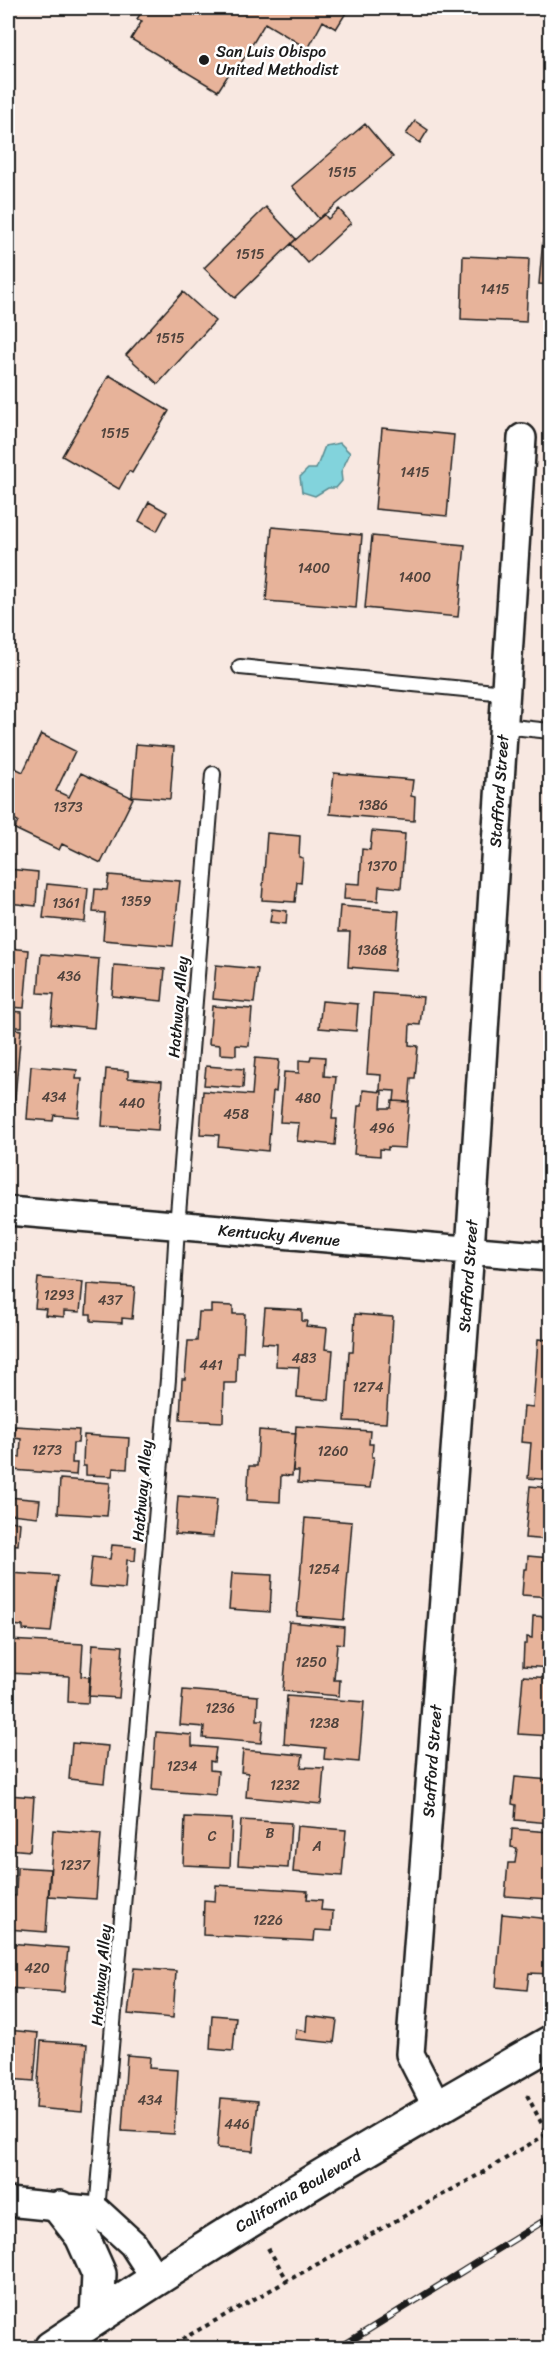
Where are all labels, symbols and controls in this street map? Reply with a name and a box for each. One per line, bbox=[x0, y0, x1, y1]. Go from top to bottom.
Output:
place label: San Luis Obispo United Methodist bbox=[216, 37, 339, 84]
marker: San Luis Obispo United Methodist bbox=[197, 53, 211, 67]
house number: 1515 bbox=[327, 160, 357, 185]
house number: 1515 bbox=[235, 242, 265, 267]
house number: 1415 bbox=[480, 277, 510, 302]
house number: 1515 bbox=[155, 326, 185, 351]
house number: 1515 bbox=[100, 421, 130, 446]
house number: 1415 bbox=[400, 460, 430, 485]
house number: 1400 bbox=[298, 556, 330, 581]
house number: 1400 bbox=[399, 565, 431, 590]
street label: Stafford Street bbox=[481, 733, 517, 848]
house number: 1386 bbox=[358, 793, 388, 818]
house number: 1373 bbox=[53, 795, 83, 820]
house number: 1370 bbox=[367, 854, 397, 879]
house number: 1359 bbox=[121, 889, 152, 914]
house number: 1361 bbox=[52, 891, 80, 916]
house number: 1368 bbox=[357, 938, 388, 963]
street label: Hathway Alley bbox=[159, 954, 197, 1059]
house number: 436 bbox=[57, 964, 81, 989]
house number: 434 bbox=[41, 1085, 67, 1110]
house number: 480 bbox=[295, 1086, 321, 1111]
house number: 440 bbox=[119, 1091, 145, 1116]
house number: 458 bbox=[223, 1102, 249, 1127]
house number: 496 bbox=[369, 1116, 395, 1141]
street label: Kentucky Avenue bbox=[217, 1215, 341, 1255]
street label: Stafford Street bbox=[450, 1218, 486, 1333]
house number: 1293 bbox=[44, 1283, 74, 1308]
house number: 437 bbox=[98, 1288, 123, 1313]
house number: 483 bbox=[292, 1346, 317, 1371]
house number: 441 bbox=[199, 1353, 223, 1378]
house number: 1274 bbox=[353, 1375, 384, 1400]
house number: 1273 bbox=[32, 1438, 62, 1463]
street label: Hathway Alley bbox=[123, 1438, 161, 1543]
house number: 1260 bbox=[318, 1439, 349, 1464]
house number: 1254 bbox=[308, 1557, 340, 1582]
house number: 1250 bbox=[295, 1650, 327, 1675]
house number: 1236 bbox=[205, 1696, 235, 1721]
street label: Stafford Street bbox=[414, 1703, 450, 1818]
house number: 1238 bbox=[309, 1711, 340, 1736]
house number: 1234 bbox=[167, 1754, 198, 1779]
house number: 1232 bbox=[270, 1773, 300, 1798]
house number: B bbox=[266, 1821, 275, 1846]
house number: C bbox=[208, 1824, 217, 1849]
house number: A bbox=[311, 1834, 322, 1859]
house number: 1237 bbox=[60, 1853, 91, 1878]
house number: 1226 bbox=[253, 1908, 283, 1933]
street label: Hathway Alley bbox=[82, 1922, 120, 2027]
house number: 420 bbox=[24, 1956, 50, 1981]
house number: 434 bbox=[137, 2088, 163, 2113]
house number: 446 bbox=[224, 2112, 250, 2137]
street label: California Boulevard bbox=[229, 2141, 368, 2240]

